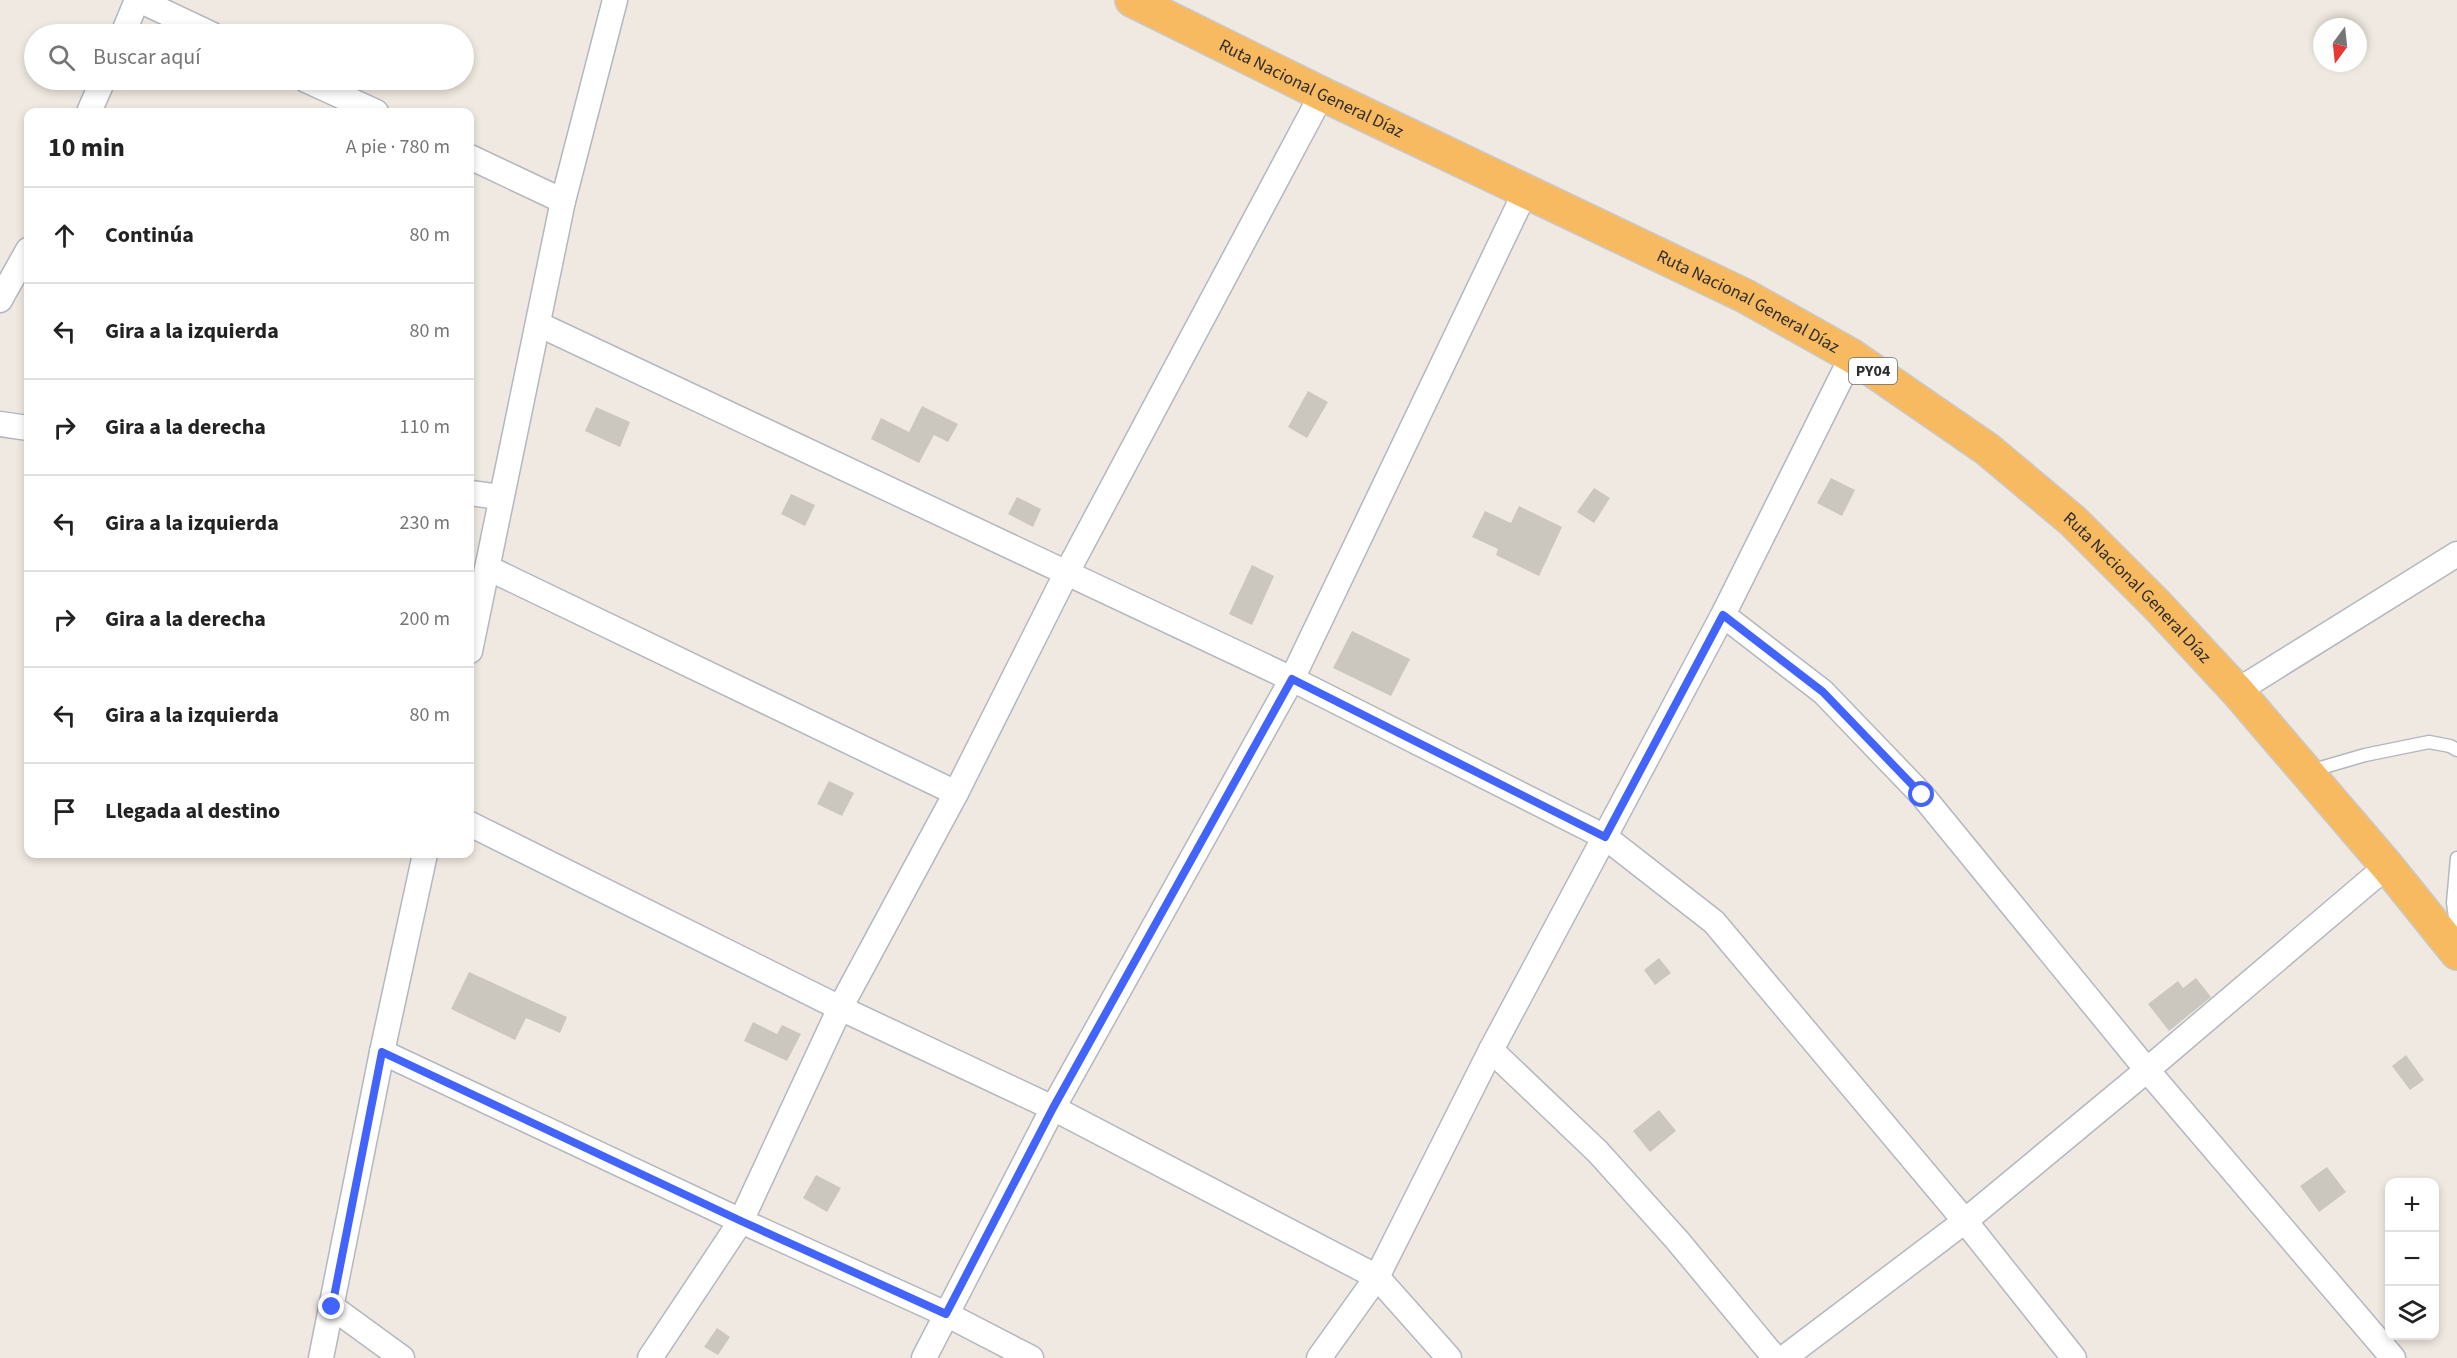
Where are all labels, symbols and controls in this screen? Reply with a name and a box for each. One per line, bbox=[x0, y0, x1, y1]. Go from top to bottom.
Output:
north arrow bbox=[2313, 18, 2367, 72]
search box bbox=[24, 24, 474, 90]
street label: Ruta Nacional General Díaz bbox=[1215, 32, 1408, 144]
icon: search bbox=[45, 41, 78, 74]
text: Buscar aquí bbox=[93, 41, 201, 73]
text: 10 min bbox=[48, 129, 125, 166]
text: A pie · 780 m bbox=[346, 133, 450, 161]
icon: ahead bbox=[48, 219, 81, 252]
text: Continúa bbox=[105, 219, 194, 251]
text: 80 m bbox=[410, 221, 450, 249]
street label: Ruta Nacional General Díaz bbox=[1653, 243, 1845, 359]
icon: left bbox=[48, 315, 81, 348]
text: Gira a la izquierda bbox=[105, 315, 279, 347]
text: 80 m bbox=[410, 317, 450, 345]
road number: PY04 bbox=[1849, 358, 1897, 384]
icon: right bbox=[48, 411, 81, 444]
text: Gira a la derecha bbox=[105, 411, 266, 443]
text: 110 m bbox=[400, 413, 450, 441]
street label: Ruta Nacional General Díaz bbox=[2058, 506, 2218, 669]
icon: left bbox=[48, 507, 81, 540]
text: Gira a la izquierda bbox=[105, 507, 279, 539]
text: 230 m bbox=[400, 509, 450, 537]
icon: right bbox=[48, 603, 81, 636]
text: Gira a la derecha bbox=[105, 603, 266, 635]
text: 200 m bbox=[400, 605, 450, 633]
icon: left bbox=[48, 699, 81, 732]
text: Gira a la izquierda bbox=[105, 699, 279, 731]
text: 80 m bbox=[410, 701, 450, 729]
route start bbox=[1908, 781, 1934, 807]
icon: arrive bbox=[48, 795, 81, 828]
text: Llegada al destino bbox=[105, 795, 280, 827]
map controls bbox=[2385, 1178, 2439, 1340]
button: + bbox=[2385, 1178, 2439, 1232]
button: − bbox=[2385, 1232, 2439, 1286]
button: layers bbox=[2385, 1286, 2439, 1340]
route end bbox=[318, 1293, 344, 1319]

